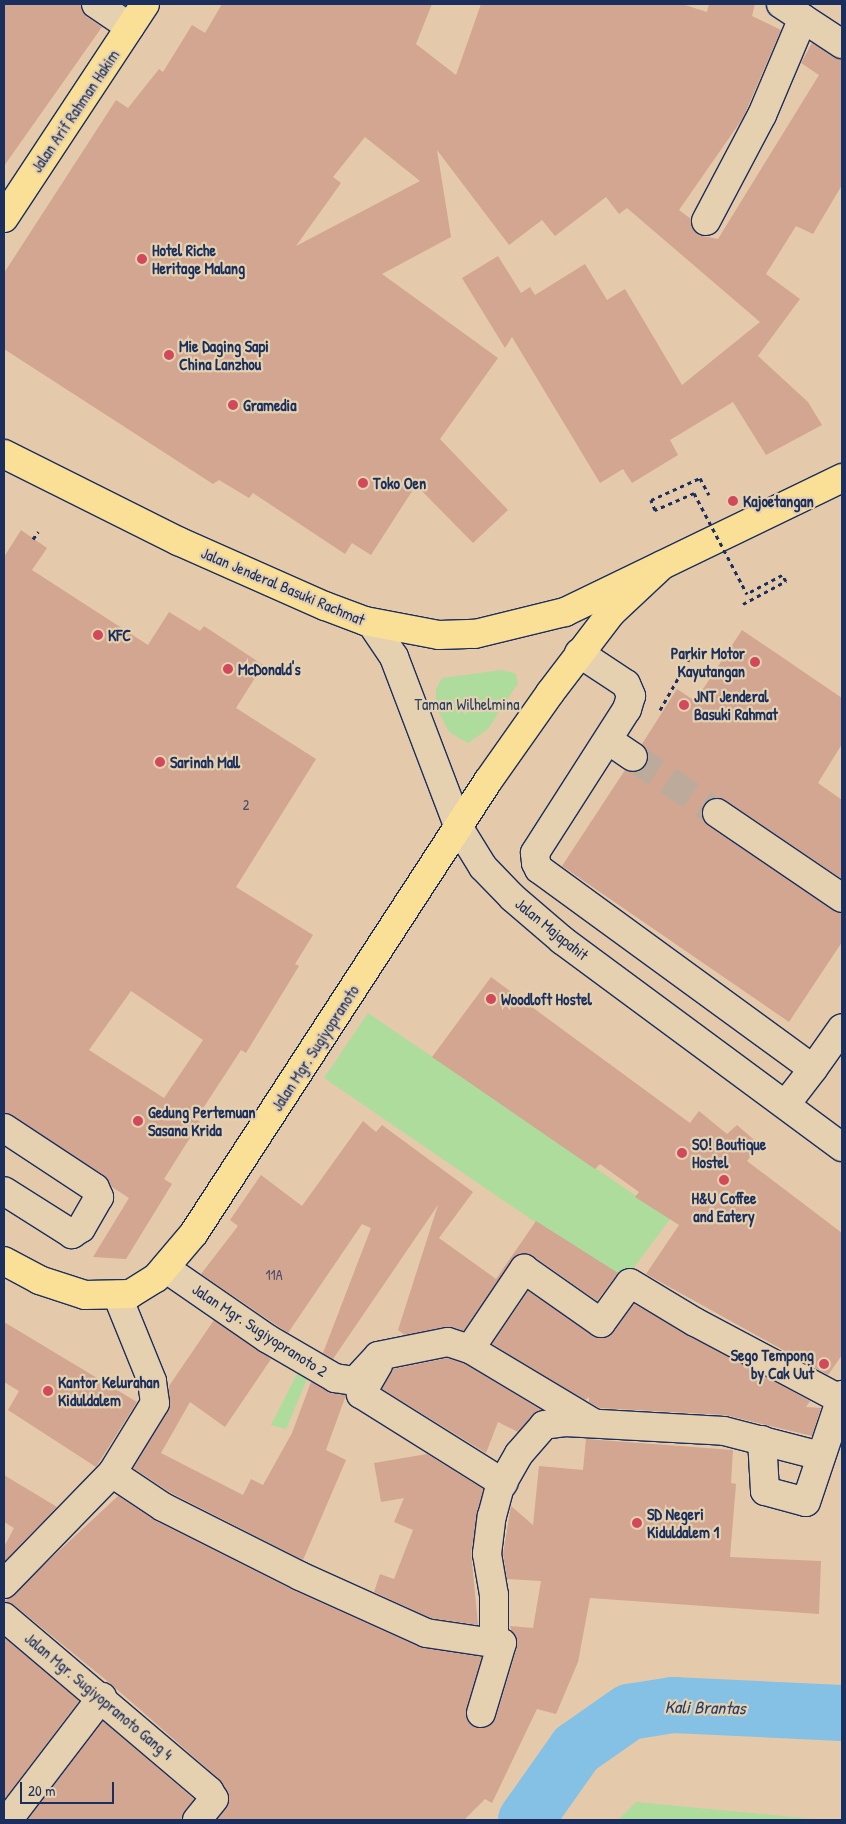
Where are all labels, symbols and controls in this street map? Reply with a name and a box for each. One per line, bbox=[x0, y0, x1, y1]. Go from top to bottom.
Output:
street label: Jalan Arif Rahman Hakim bbox=[27, 46, 123, 176]
place label: Hotel Riche Heritage Malang bbox=[152, 240, 245, 278]
marker: Hotel Riche Heritage Malang bbox=[136, 253, 148, 265]
place label: Mie Daging Sapi China Lanzhou bbox=[179, 336, 269, 374]
marker: Mie Daging Sapi China Lanzhou bbox=[163, 349, 175, 361]
place label: Gramedia bbox=[243, 395, 296, 415]
marker: Gramedia bbox=[227, 399, 239, 411]
place label: Toko Oen bbox=[373, 473, 426, 493]
marker: Toko Oen bbox=[357, 477, 369, 489]
place label: Kajoetangan bbox=[743, 491, 814, 511]
marker: Kajoetangan bbox=[727, 495, 739, 507]
street label: Jalan Jenderal Basuki Rachmat bbox=[198, 543, 368, 629]
place label: KFC bbox=[108, 625, 131, 645]
marker: KFC bbox=[92, 629, 104, 641]
place label: Parkir Motor Kayutangan bbox=[671, 643, 745, 681]
marker: Parkir Motor Kayutangan bbox=[749, 656, 761, 668]
place label: McDonald's bbox=[238, 659, 301, 679]
marker: McDonald's bbox=[222, 663, 234, 675]
place label: JNT Jenderal Basuki Rahmat bbox=[694, 686, 778, 724]
park label: Taman Wilhelmina bbox=[415, 694, 519, 714]
marker: JNT Jenderal Basuki Rahmat bbox=[678, 699, 690, 711]
place label: Sarinah Mall bbox=[170, 752, 240, 772]
marker: Sarinah Mall bbox=[154, 756, 166, 768]
house number: 2 bbox=[243, 797, 249, 813]
street label: Jalan Majapahit bbox=[512, 894, 592, 964]
street label: Jalan Mgr. Sugiyopranoto bbox=[267, 982, 363, 1114]
place label: Woodloft Hostel bbox=[501, 989, 592, 1009]
marker: Woodloft Hostel bbox=[485, 993, 497, 1005]
place label: Gedung Pertemuan Sasana Krida bbox=[148, 1102, 256, 1140]
marker: Gedung Pertemuan Sasana Krida bbox=[132, 1115, 144, 1127]
place label: SO! Boutique Hostel bbox=[692, 1134, 766, 1172]
marker: SO! Boutique Hostel bbox=[676, 1147, 688, 1159]
marker: H&U Coffee and Eatery bbox=[718, 1174, 730, 1186]
place label: H&U Coffee and Eatery bbox=[692, 1188, 756, 1226]
house number: 11A bbox=[266, 1267, 282, 1283]
street label: Jalan Mgr. Sugiyopranoto 2 bbox=[189, 1279, 331, 1381]
place label: Sego Tempong by Cak Uut bbox=[731, 1345, 814, 1383]
marker: Sego Tempong by Cak Uut bbox=[818, 1358, 830, 1370]
place label: Kantor Kelurahan Kiduldalem bbox=[58, 1372, 160, 1410]
marker: Kantor Kelurahan Kiduldalem bbox=[42, 1385, 54, 1397]
place label: SD Negeri Kiduldalem 1 bbox=[647, 1504, 719, 1542]
marker: SD Negeri Kiduldalem 1 bbox=[631, 1517, 643, 1529]
street label: Jalan Mgr. Sugiyopranoto Gang 4 bbox=[21, 1628, 177, 1764]
water label: Kali Brantas bbox=[664, 1696, 746, 1720]
scale bar bbox=[22, 1772, 116, 1804]
text: 20 m bbox=[28, 1780, 55, 1801]

